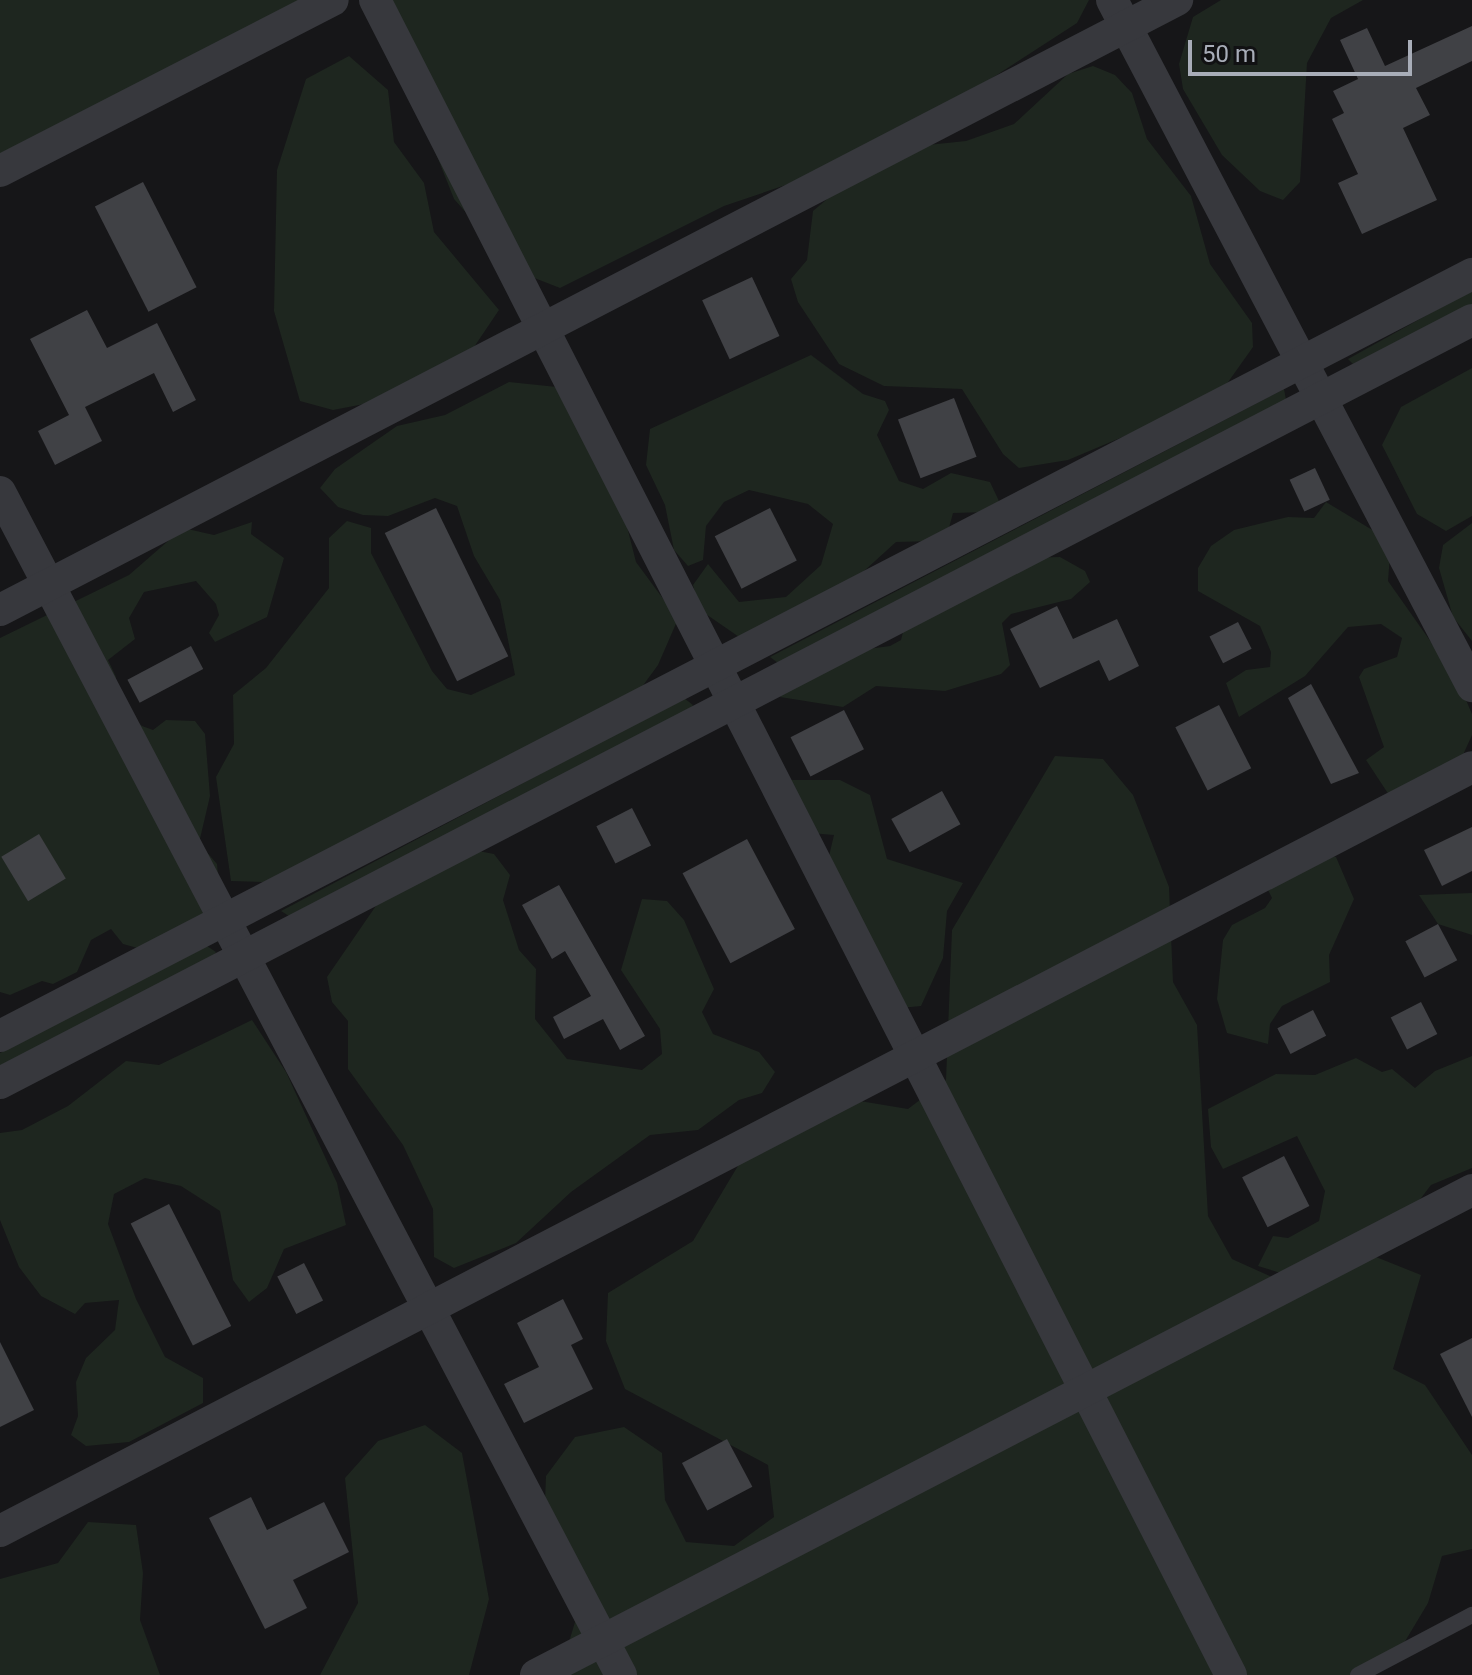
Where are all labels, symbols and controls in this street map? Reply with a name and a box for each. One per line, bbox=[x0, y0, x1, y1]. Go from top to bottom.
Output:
scale bar bbox=[1192, 24, 1416, 74]
text: 50 m bbox=[1202, 40, 1256, 68]

